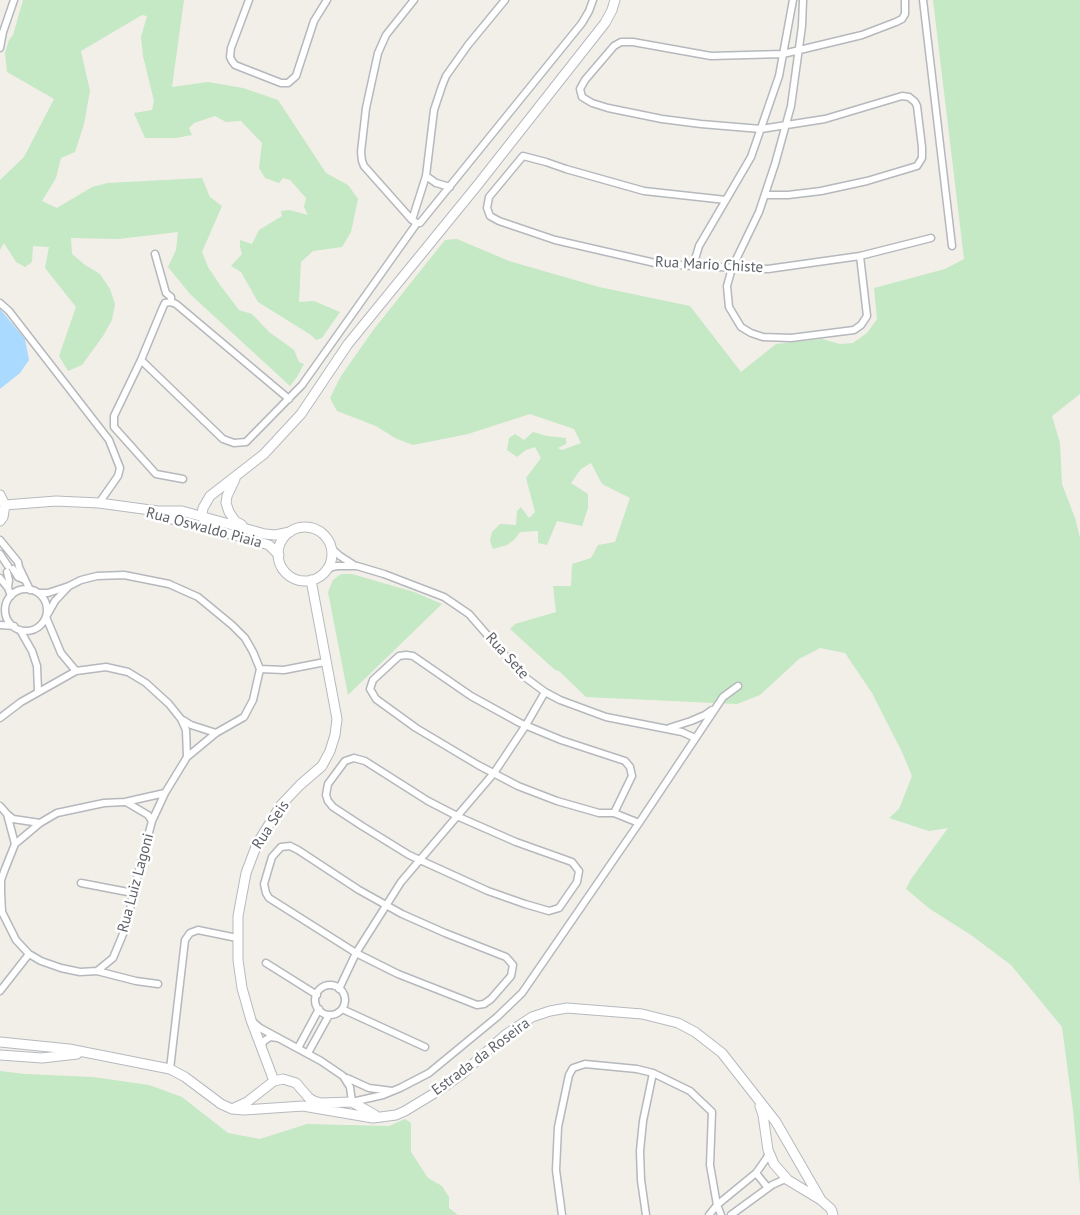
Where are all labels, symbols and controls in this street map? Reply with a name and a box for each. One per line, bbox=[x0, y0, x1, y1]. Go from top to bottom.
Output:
street label: Rua Mario Chiste bbox=[654, 253, 764, 277]
street label: Rua Oswaldo Piaia bbox=[144, 504, 264, 552]
street label: Rua Sete bbox=[481, 629, 533, 683]
street label: Rua Seis bbox=[249, 797, 293, 853]
street label: Rua Luiz Lagoni bbox=[114, 832, 158, 934]
street label: Estrada da Roseira bbox=[429, 1014, 533, 1100]

